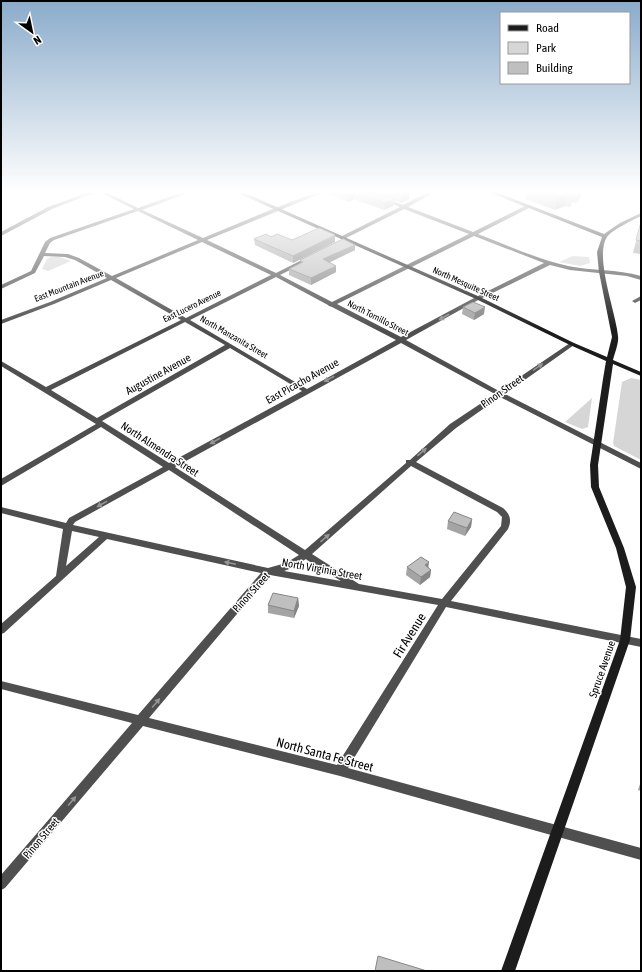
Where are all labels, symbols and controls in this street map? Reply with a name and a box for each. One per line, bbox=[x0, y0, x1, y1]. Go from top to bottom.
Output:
north arrow bbox=[12, 12, 52, 52]
legend bbox=[500, 12, 630, 84]
text: Road bbox=[536, 21, 559, 35]
text: N bbox=[31, 34, 43, 47]
text: Park bbox=[536, 41, 557, 55]
text: Building bbox=[536, 61, 574, 75]
street label: North Mesquite Street bbox=[431, 265, 501, 303]
street label: East Mountain Avenue bbox=[33, 268, 105, 304]
street label: East Lucero Avenue bbox=[161, 288, 223, 324]
street label: North Tornillo Street bbox=[346, 298, 410, 338]
one-way arrow bbox=[438, 313, 449, 320]
street label: North Manzanita Street bbox=[198, 314, 270, 361]
street label: Augustine Avenue bbox=[123, 351, 193, 397]
street label: East Picacho Avenue bbox=[263, 356, 341, 406]
one-way arrow bbox=[533, 363, 543, 371]
street label: Pinon Street bbox=[478, 372, 526, 410]
one-way arrow bbox=[323, 375, 335, 382]
street label: North Almendra Street bbox=[119, 419, 201, 479]
one-way arrow bbox=[209, 438, 221, 445]
one-way arrow bbox=[417, 447, 427, 456]
one-way arrow bbox=[96, 501, 107, 507]
one-way arrow bbox=[320, 534, 330, 543]
street label: North Virginia Street bbox=[281, 556, 363, 582]
one-way arrow bbox=[224, 559, 236, 565]
street label: Pinon Street bbox=[230, 570, 272, 614]
street label: Fir Avenue bbox=[390, 610, 429, 660]
street label: Spruce Avenue bbox=[587, 639, 617, 699]
one-way arrow bbox=[152, 697, 161, 708]
street label: North Santa Fe Street bbox=[275, 734, 375, 775]
one-way arrow bbox=[67, 796, 76, 807]
street label: Pinon Street bbox=[21, 815, 61, 861]

